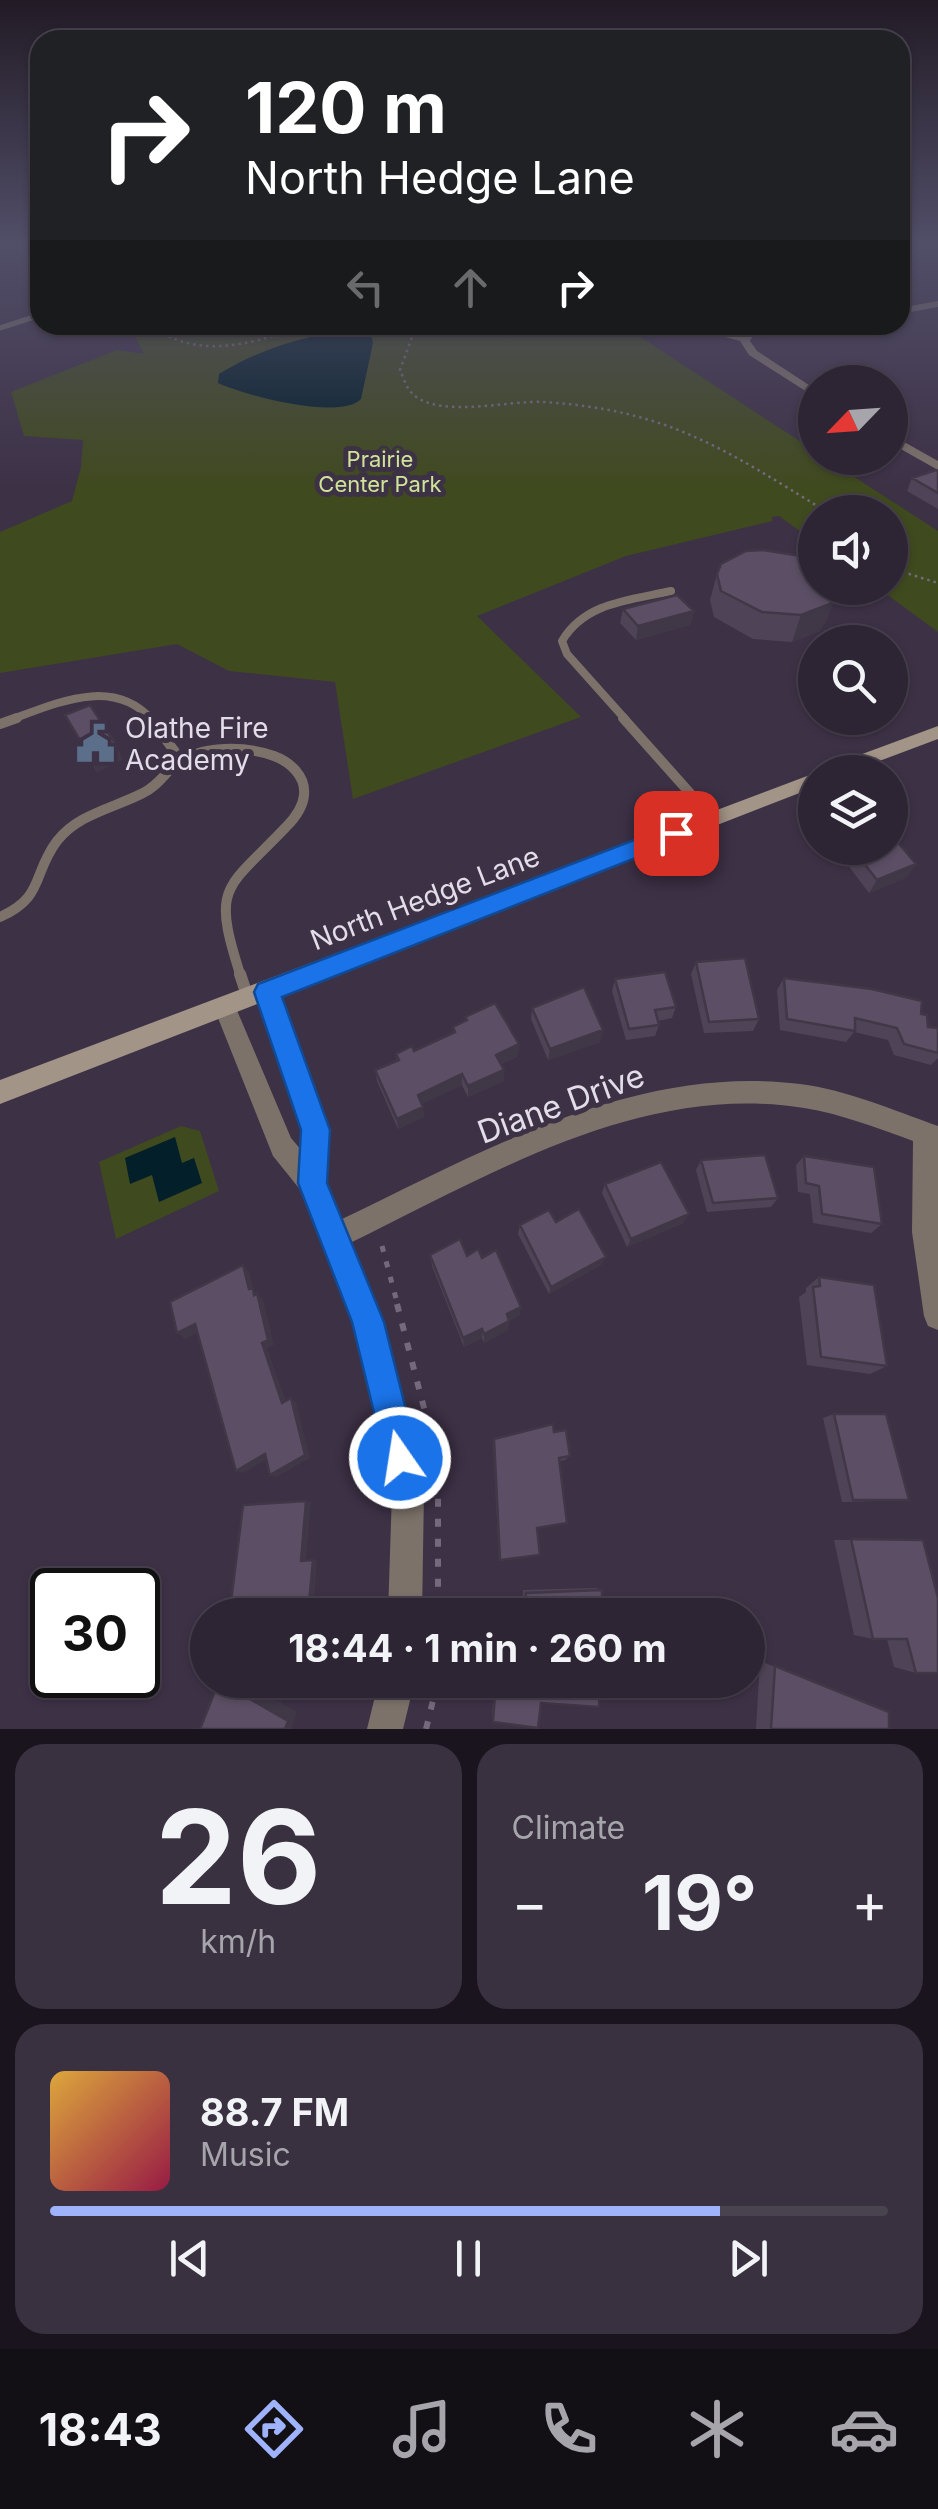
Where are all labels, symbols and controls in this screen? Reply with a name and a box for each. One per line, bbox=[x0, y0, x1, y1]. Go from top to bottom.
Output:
text: 120 m bbox=[245, 65, 447, 150]
icon: right bbox=[80, 70, 210, 200]
text: North Hedge Lane bbox=[245, 150, 635, 205]
icon: left bbox=[338, 260, 393, 315]
icon: ahead bbox=[443, 260, 498, 315]
icon: right bbox=[548, 260, 603, 315]
north arrow bbox=[798, 365, 908, 475]
map controls bbox=[798, 365, 908, 865]
park label: Prairie Center Park bbox=[318, 446, 442, 497]
button: sound bbox=[798, 495, 908, 605]
button: search bbox=[798, 625, 908, 735]
place label: Olathe Fire Academy bbox=[125, 711, 269, 777]
public building icon: Olathe Fire Academy bbox=[74, 723, 116, 765]
button: layers bbox=[798, 755, 908, 865]
pin bbox=[634, 791, 719, 876]
icon: arrive bbox=[649, 806, 704, 861]
street label: North Hedge Lane bbox=[306, 839, 544, 957]
street label: Diane Drive bbox=[472, 1055, 650, 1152]
position arrow bbox=[348, 1406, 452, 1510]
speed limit sign: 30 bbox=[30, 1568, 160, 1698]
text: 18:44 · 1 min · 260 m bbox=[288, 1625, 667, 1671]
text: 26 bbox=[155, 1778, 321, 1935]
text: Climate bbox=[512, 1808, 625, 1847]
text: 19° bbox=[642, 1857, 758, 1948]
text: − bbox=[512, 1870, 548, 1936]
text: + bbox=[852, 1870, 888, 1936]
text: km/h bbox=[200, 1922, 276, 1961]
text: 88.7 FM bbox=[200, 2089, 349, 2135]
text: Music bbox=[200, 2135, 291, 2174]
icon: previous bbox=[162, 2231, 217, 2286]
icon: pause bbox=[441, 2231, 496, 2286]
icon: next bbox=[721, 2231, 776, 2286]
icon: directions bbox=[239, 2394, 309, 2464]
icon: music bbox=[387, 2394, 457, 2464]
icon: phone bbox=[534, 2394, 604, 2464]
icon: climate bbox=[682, 2394, 752, 2464]
icon: car bbox=[829, 2394, 899, 2464]
text: 18:43 bbox=[39, 2402, 162, 2457]

